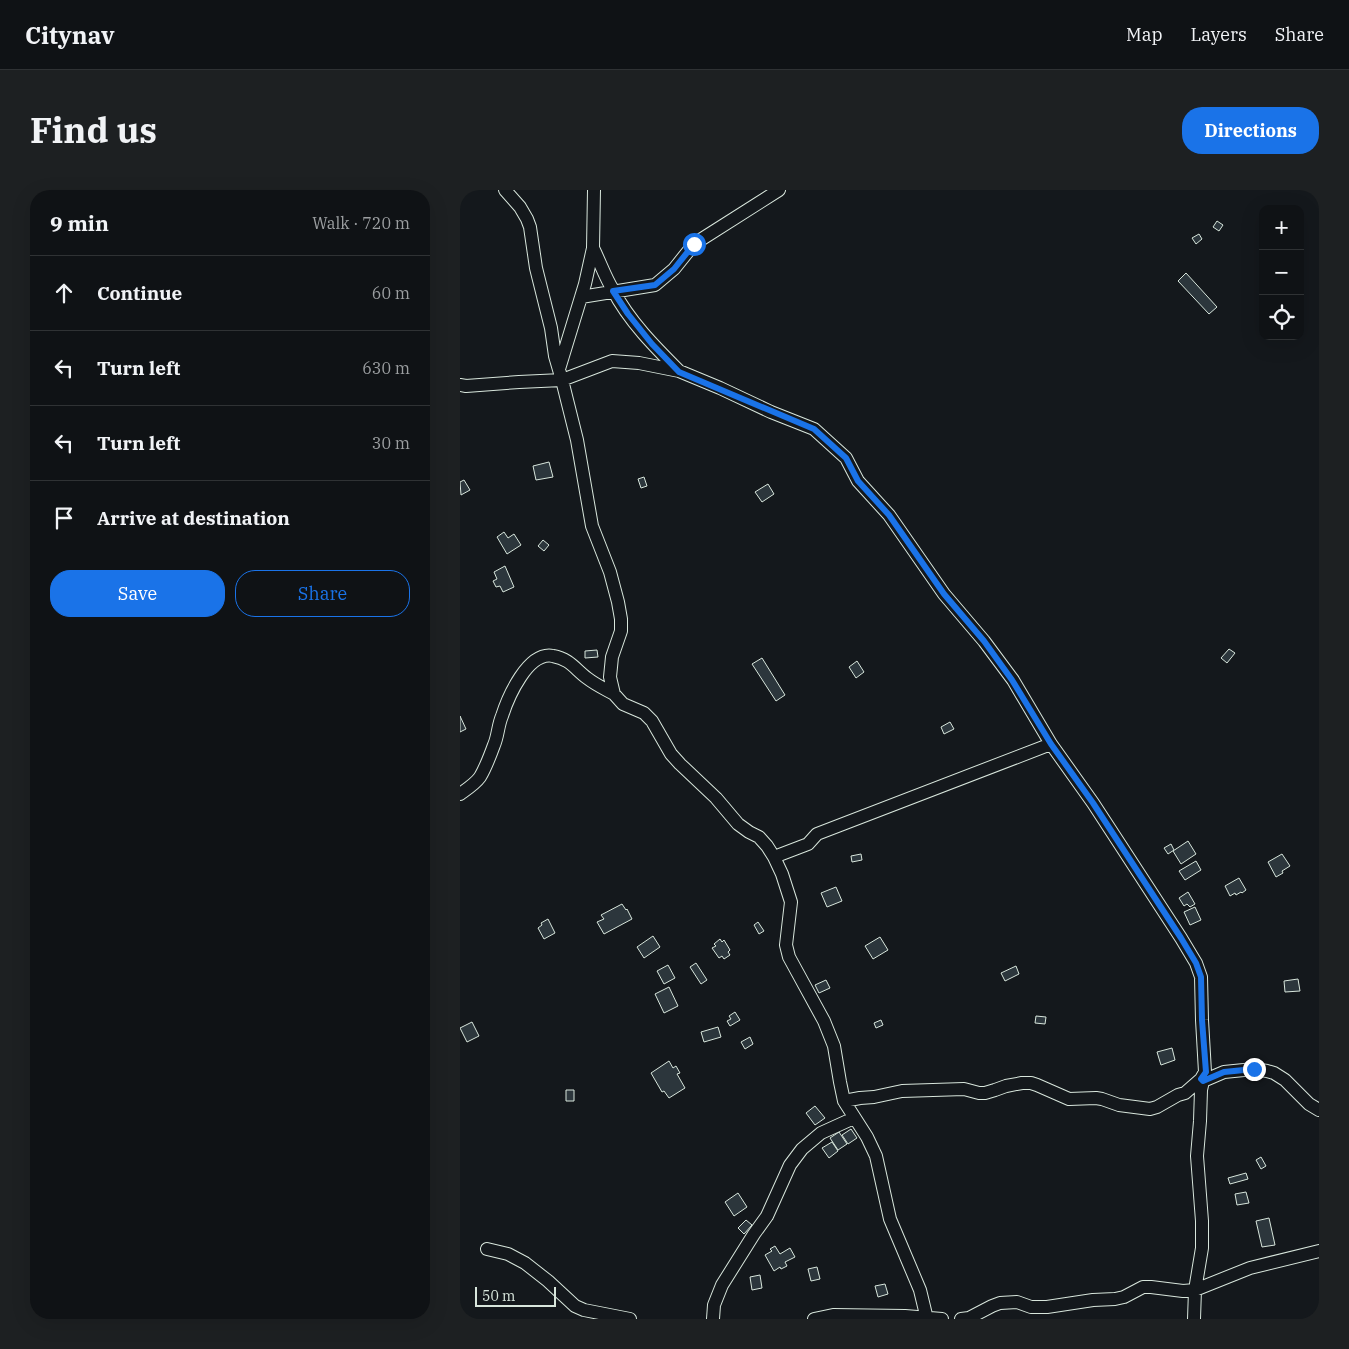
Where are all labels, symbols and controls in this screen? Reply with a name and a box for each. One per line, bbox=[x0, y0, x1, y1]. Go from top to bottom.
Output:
text: Citynav bbox=[25, 19, 114, 51]
text: Map bbox=[1126, 23, 1163, 46]
text: Layers bbox=[1191, 23, 1247, 46]
text: Share bbox=[1275, 23, 1324, 46]
text: Find us bbox=[30, 107, 157, 153]
button: Directions bbox=[1182, 107, 1319, 154]
map controls bbox=[1259, 205, 1304, 340]
button: + bbox=[1259, 205, 1304, 250]
text: 9 min bbox=[50, 209, 109, 237]
text: Walk · 720 m bbox=[312, 213, 410, 233]
route start bbox=[683, 233, 706, 256]
button: − bbox=[1259, 250, 1304, 295]
icon: ahead bbox=[50, 279, 78, 307]
text: Continue bbox=[97, 281, 182, 305]
text: 60 m bbox=[372, 283, 410, 303]
button: locate bbox=[1259, 295, 1304, 340]
icon: left bbox=[50, 354, 78, 382]
text: Turn left bbox=[97, 356, 180, 380]
text: 630 m bbox=[362, 358, 410, 378]
icon: left bbox=[50, 429, 78, 457]
text: Turn left bbox=[97, 431, 180, 455]
text: 30 m bbox=[372, 433, 410, 453]
icon: arrive bbox=[50, 504, 78, 532]
text: Arrive at destination bbox=[97, 506, 290, 530]
button: Save bbox=[50, 570, 225, 617]
button: Share bbox=[235, 570, 410, 617]
route end bbox=[1243, 1058, 1266, 1081]
scale bar bbox=[475, 1284, 556, 1307]
text: 50 m bbox=[482, 1287, 515, 1305]

